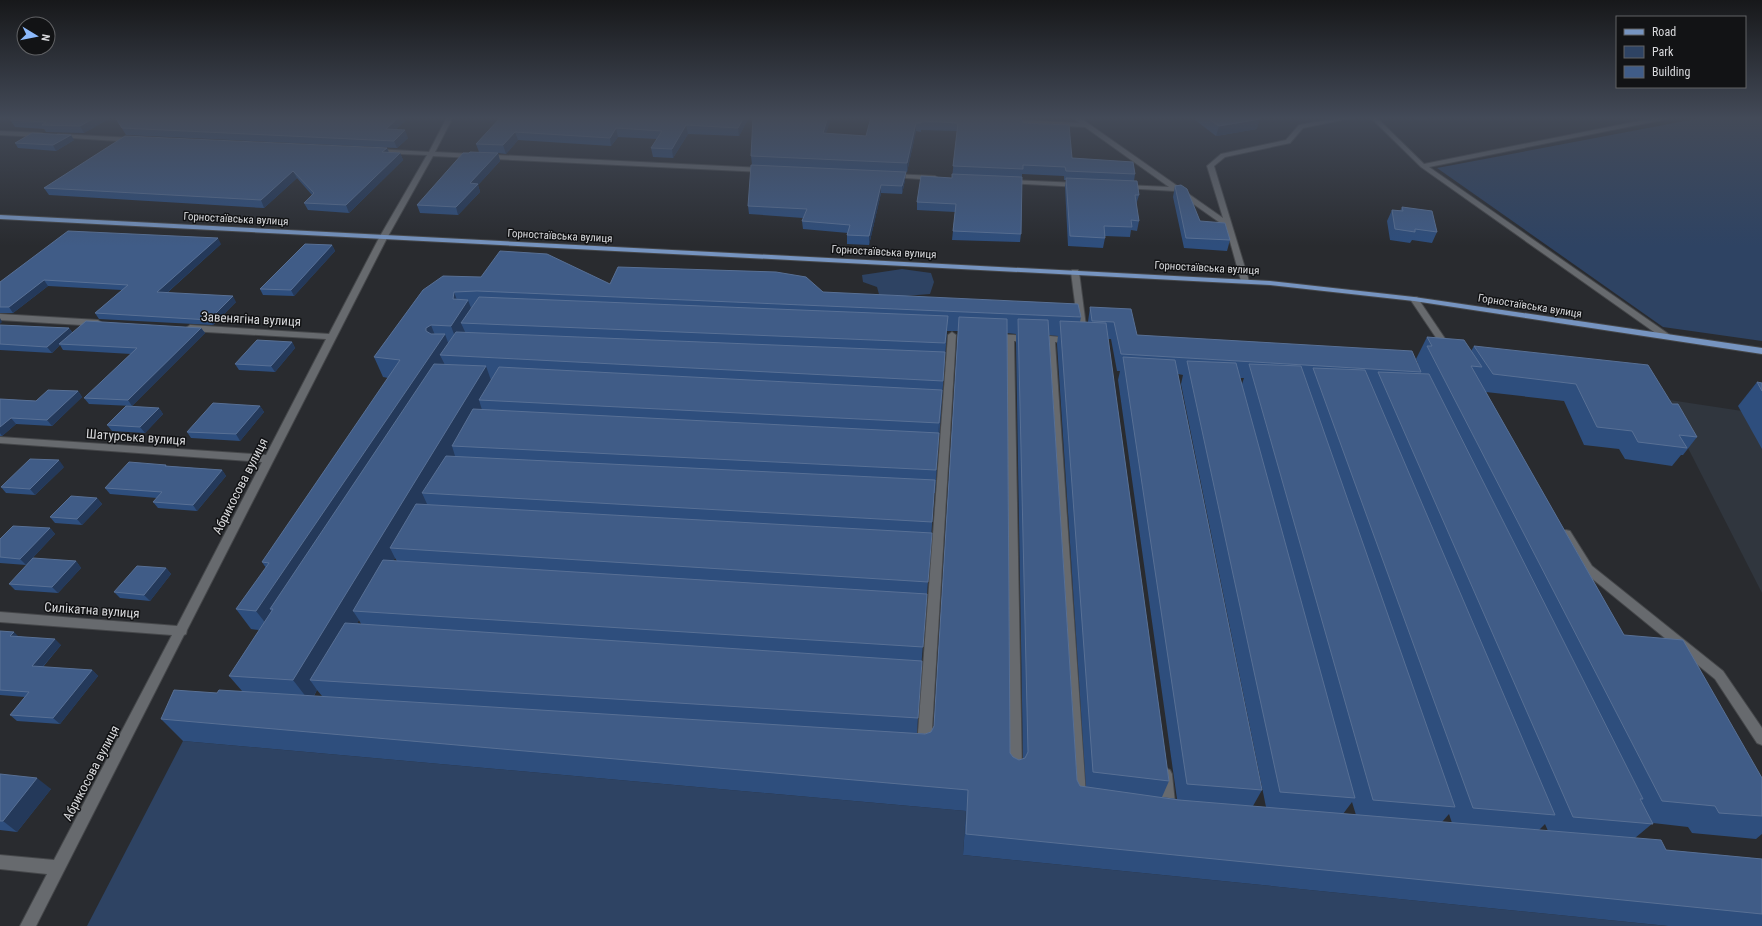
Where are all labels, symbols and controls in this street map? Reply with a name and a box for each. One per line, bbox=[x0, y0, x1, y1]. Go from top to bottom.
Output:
north arrow bbox=[16, 16, 56, 56]
legend bbox=[1616, 16, 1746, 88]
text: Road bbox=[1652, 25, 1676, 39]
text: N bbox=[38, 33, 52, 42]
text: Park bbox=[1652, 45, 1674, 59]
text: Building bbox=[1652, 65, 1690, 79]
street label: Горностаївська вулиця bbox=[183, 210, 289, 228]
street label: Горностаївська вулиця bbox=[507, 227, 613, 245]
street label: Горностаївська вулиця bbox=[831, 243, 937, 261]
street label: Горностаївська вулиця bbox=[1154, 259, 1260, 277]
street label: Горностаївська вулиця bbox=[1477, 291, 1583, 321]
street label: Завенягіна вулиця bbox=[201, 309, 301, 329]
street label: Шатурська вулиця bbox=[86, 426, 186, 448]
street label: Абрикосова вулиця bbox=[209, 436, 271, 536]
street label: Силікатна вулиця bbox=[44, 599, 140, 621]
street label: Абрикосова вулиця bbox=[60, 723, 122, 823]

